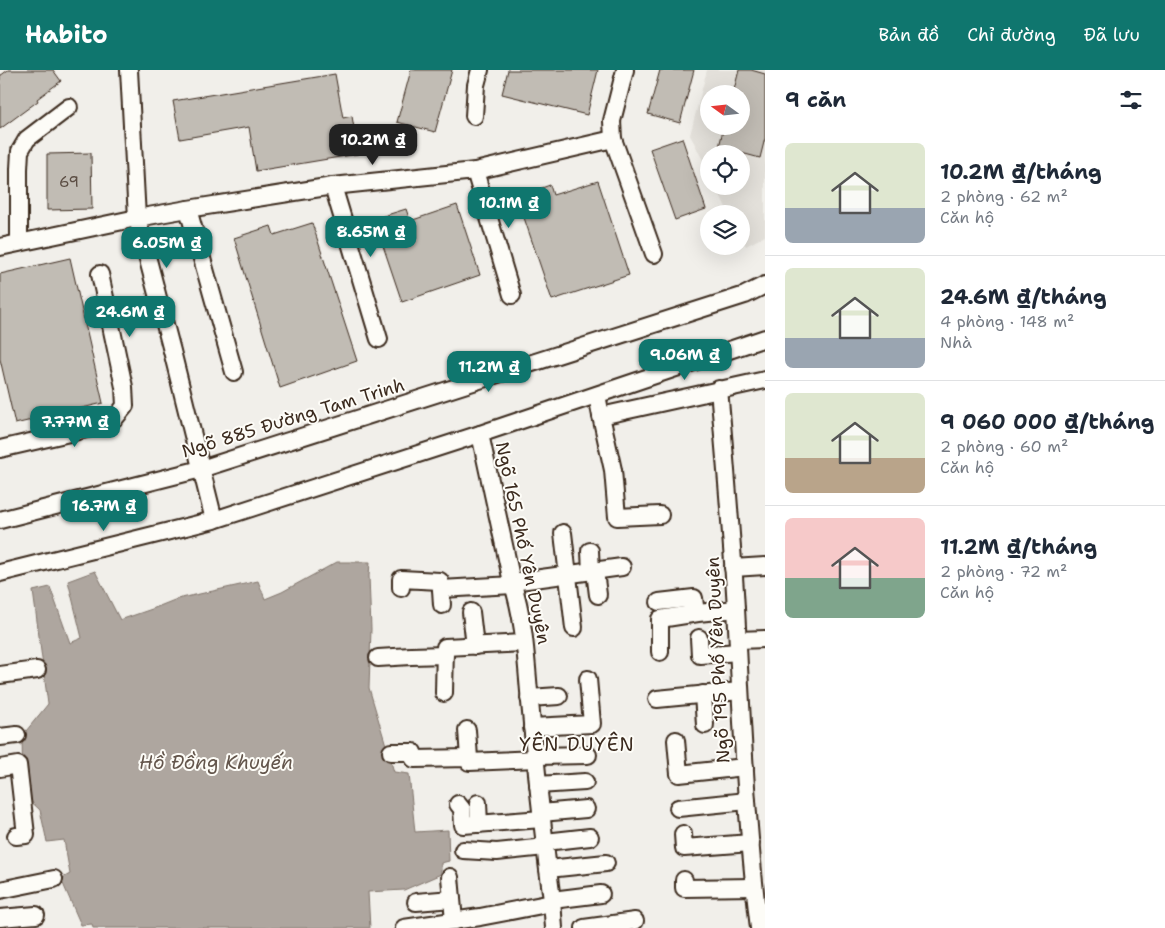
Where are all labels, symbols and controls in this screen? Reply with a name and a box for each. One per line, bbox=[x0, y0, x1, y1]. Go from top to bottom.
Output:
text: Habito bbox=[25, 19, 108, 51]
text: Bản đồ bbox=[878, 23, 939, 47]
text: Chỉ đường bbox=[967, 23, 1056, 47]
text: Đã lưu bbox=[1084, 23, 1140, 47]
north arrow bbox=[700, 85, 750, 135]
map controls bbox=[700, 85, 750, 255]
text: 9 căn bbox=[785, 86, 846, 114]
icon: filters bbox=[1117, 86, 1145, 114]
pin: 10.2M ₫ bbox=[327, 124, 419, 166]
text: 10.2M ₫ bbox=[340, 129, 406, 150]
button: locate bbox=[700, 145, 750, 195]
text: 10.2M ₫/tháng bbox=[940, 158, 1102, 186]
icon: home bbox=[825, 163, 885, 223]
house number: 69 bbox=[59, 172, 79, 192]
pin: 10.1M ₫ bbox=[463, 186, 555, 229]
text: 2 phòng · 62 m² bbox=[940, 186, 1068, 207]
text: 10.1M ₫ bbox=[479, 192, 539, 213]
button: layers bbox=[700, 205, 750, 255]
text: Căn hộ bbox=[940, 207, 994, 228]
pin: 8.65M ₫ bbox=[325, 216, 417, 258]
text: 8.65M ₫ bbox=[336, 221, 406, 242]
pin: 6.05M ₫ bbox=[121, 226, 213, 269]
text: 6.05M ₫ bbox=[132, 232, 202, 253]
text: 24.6M ₫/tháng bbox=[940, 283, 1107, 311]
icon: home bbox=[825, 288, 885, 348]
pin: 24.6M ₫ bbox=[84, 296, 176, 338]
text: 24.6M ₫ bbox=[95, 301, 165, 322]
text: 4 phòng · 148 m² bbox=[940, 311, 1074, 332]
text: Nhà bbox=[940, 332, 972, 353]
pin: 9.06M ₫ bbox=[639, 338, 731, 381]
text: 9.06M ₫ bbox=[650, 344, 720, 365]
pin: 11.2M ₫ bbox=[443, 350, 535, 393]
text: 11.2M ₫ bbox=[458, 356, 520, 377]
street label: Ngõ 885 Đường Tam Trinh bbox=[179, 373, 407, 463]
pin: 7.77M ₫ bbox=[29, 406, 121, 448]
text: 9 060 000 ₫/tháng bbox=[940, 408, 1154, 436]
text: 7.77M ₫ bbox=[41, 411, 109, 432]
icon: home bbox=[825, 413, 885, 473]
text: 2 phòng · 60 m² bbox=[940, 436, 1068, 457]
street label: Ngõ 165 Phố Yên Duyên bbox=[490, 440, 556, 646]
text: Căn hộ bbox=[940, 457, 994, 478]
pin: 16.7M ₫ bbox=[58, 490, 150, 532]
text: 16.7M ₫ bbox=[72, 495, 136, 516]
text: 11.2M ₫/tháng bbox=[940, 533, 1097, 561]
icon: home bbox=[825, 538, 885, 598]
street label: Ngõ 195 Phố Yên Duyên bbox=[701, 556, 735, 764]
text: 2 phòng · 72 m² bbox=[940, 561, 1067, 582]
text: Căn hộ bbox=[940, 582, 994, 603]
district label: YÊN DUYÊN bbox=[519, 731, 635, 757]
water label: Hồ Đồng Khuyến bbox=[139, 750, 293, 775]

